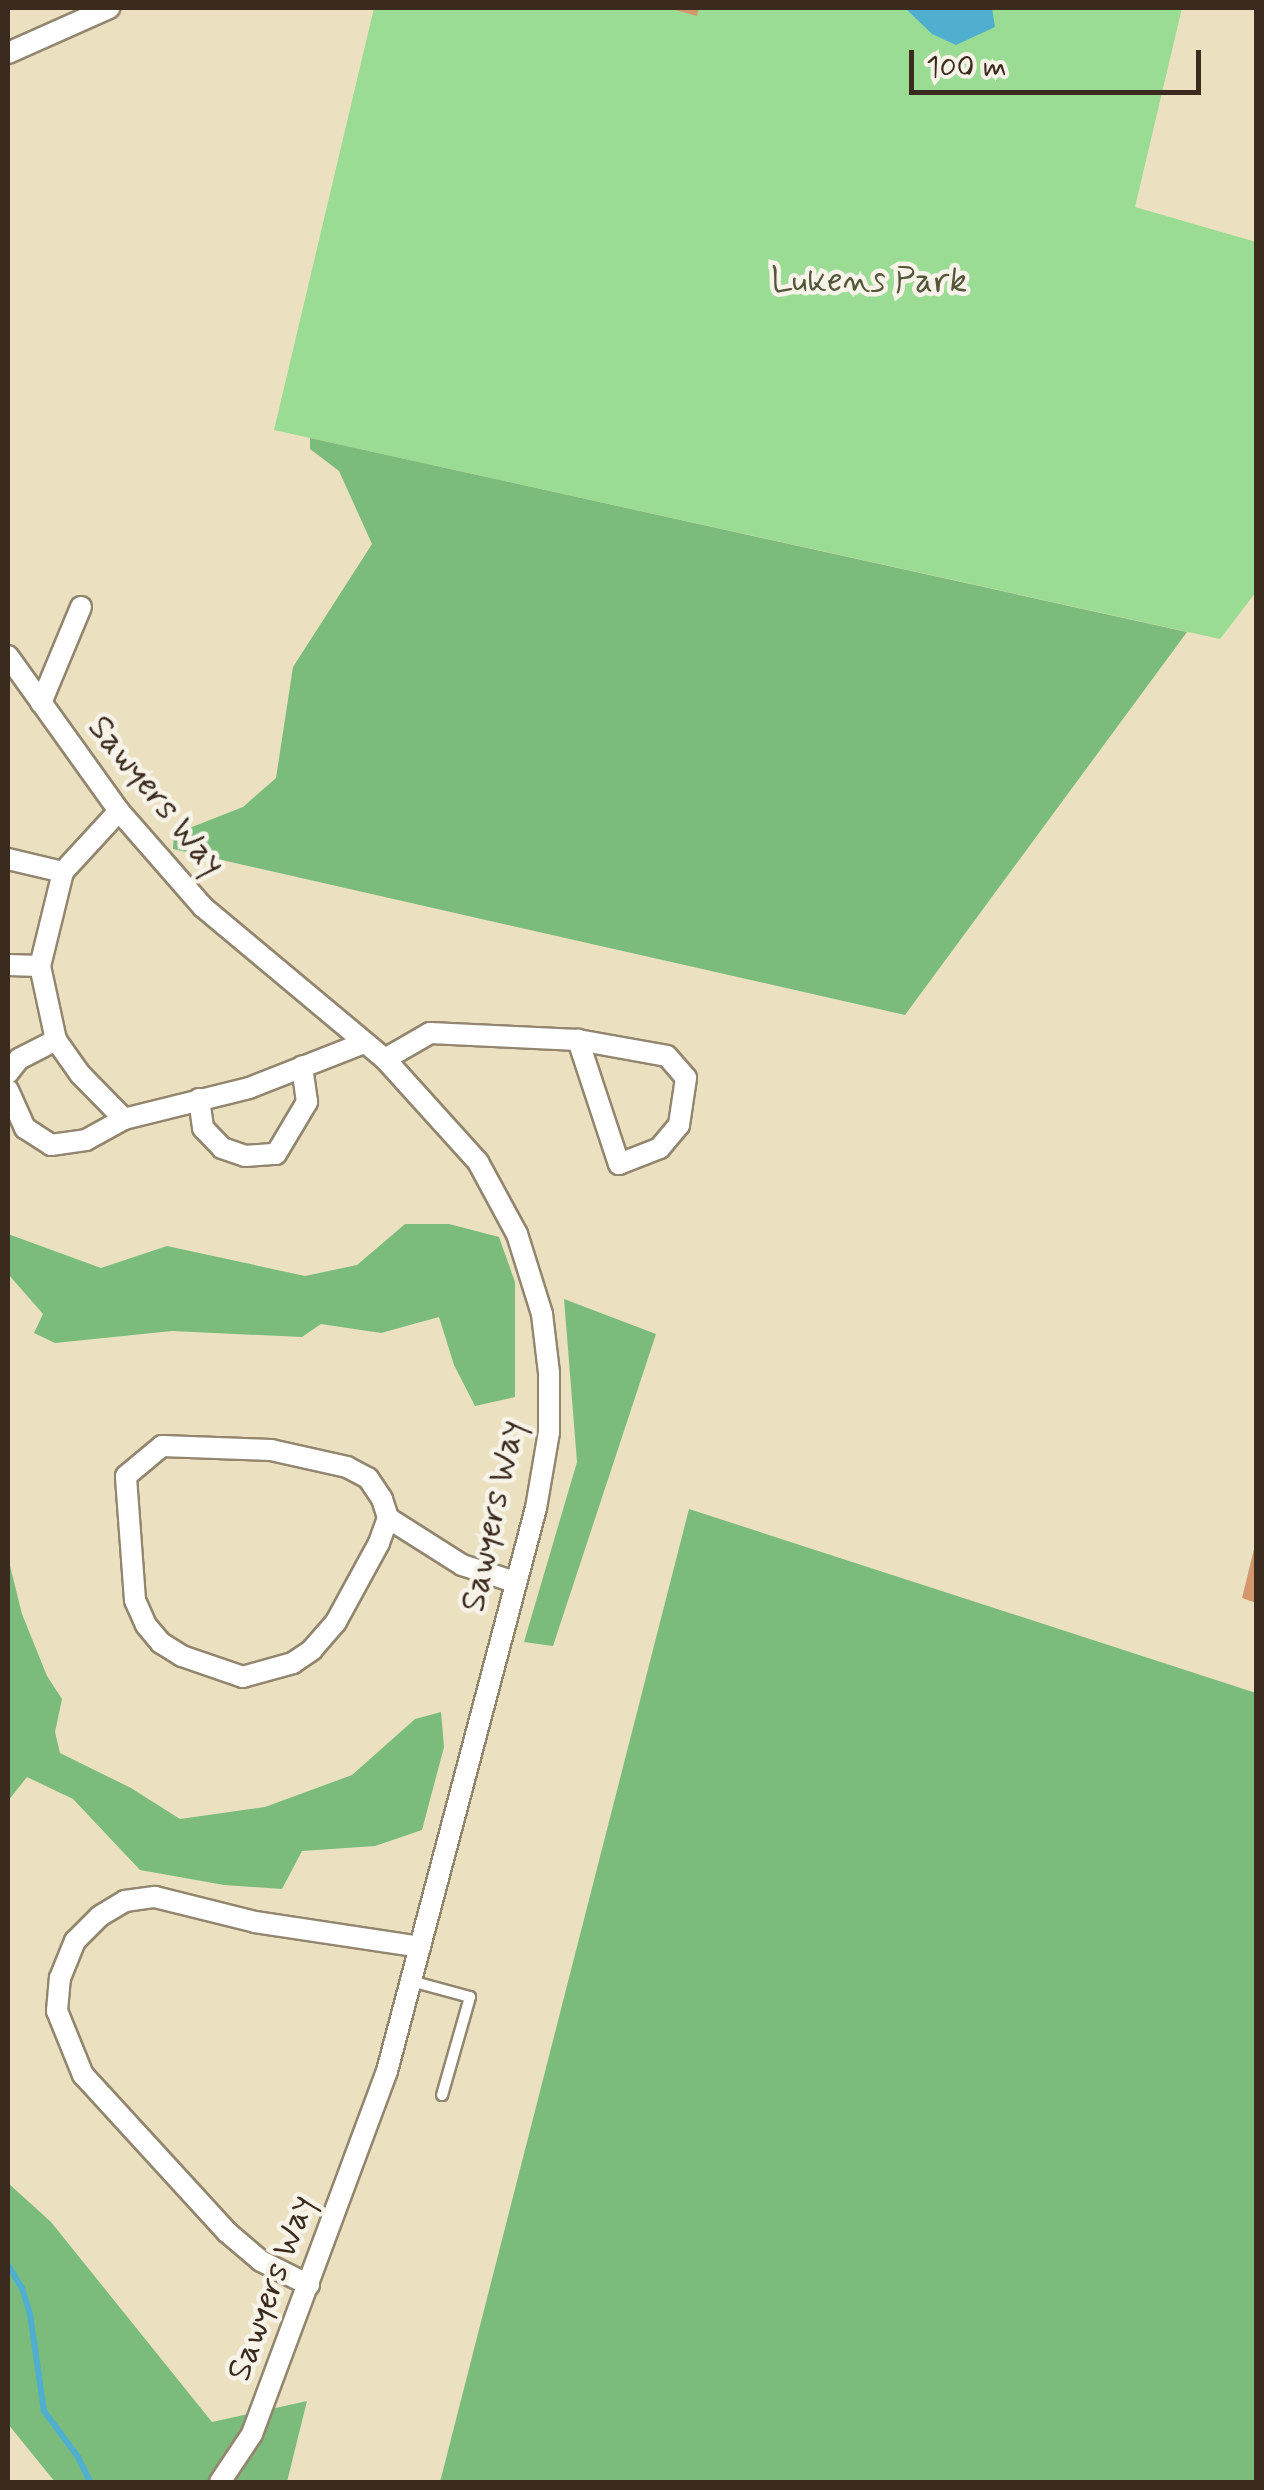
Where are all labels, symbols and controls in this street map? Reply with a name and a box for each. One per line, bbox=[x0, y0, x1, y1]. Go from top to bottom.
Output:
scale bar bbox=[914, 30, 1206, 92]
text: 100 m bbox=[926, 48, 1007, 87]
park label: Lukens Park bbox=[772, 260, 966, 302]
street label: Sawyers Way bbox=[77, 705, 235, 887]
street label: Sawyers Way bbox=[452, 1414, 534, 1618]
street label: Sawyers Way bbox=[217, 2187, 325, 2389]

